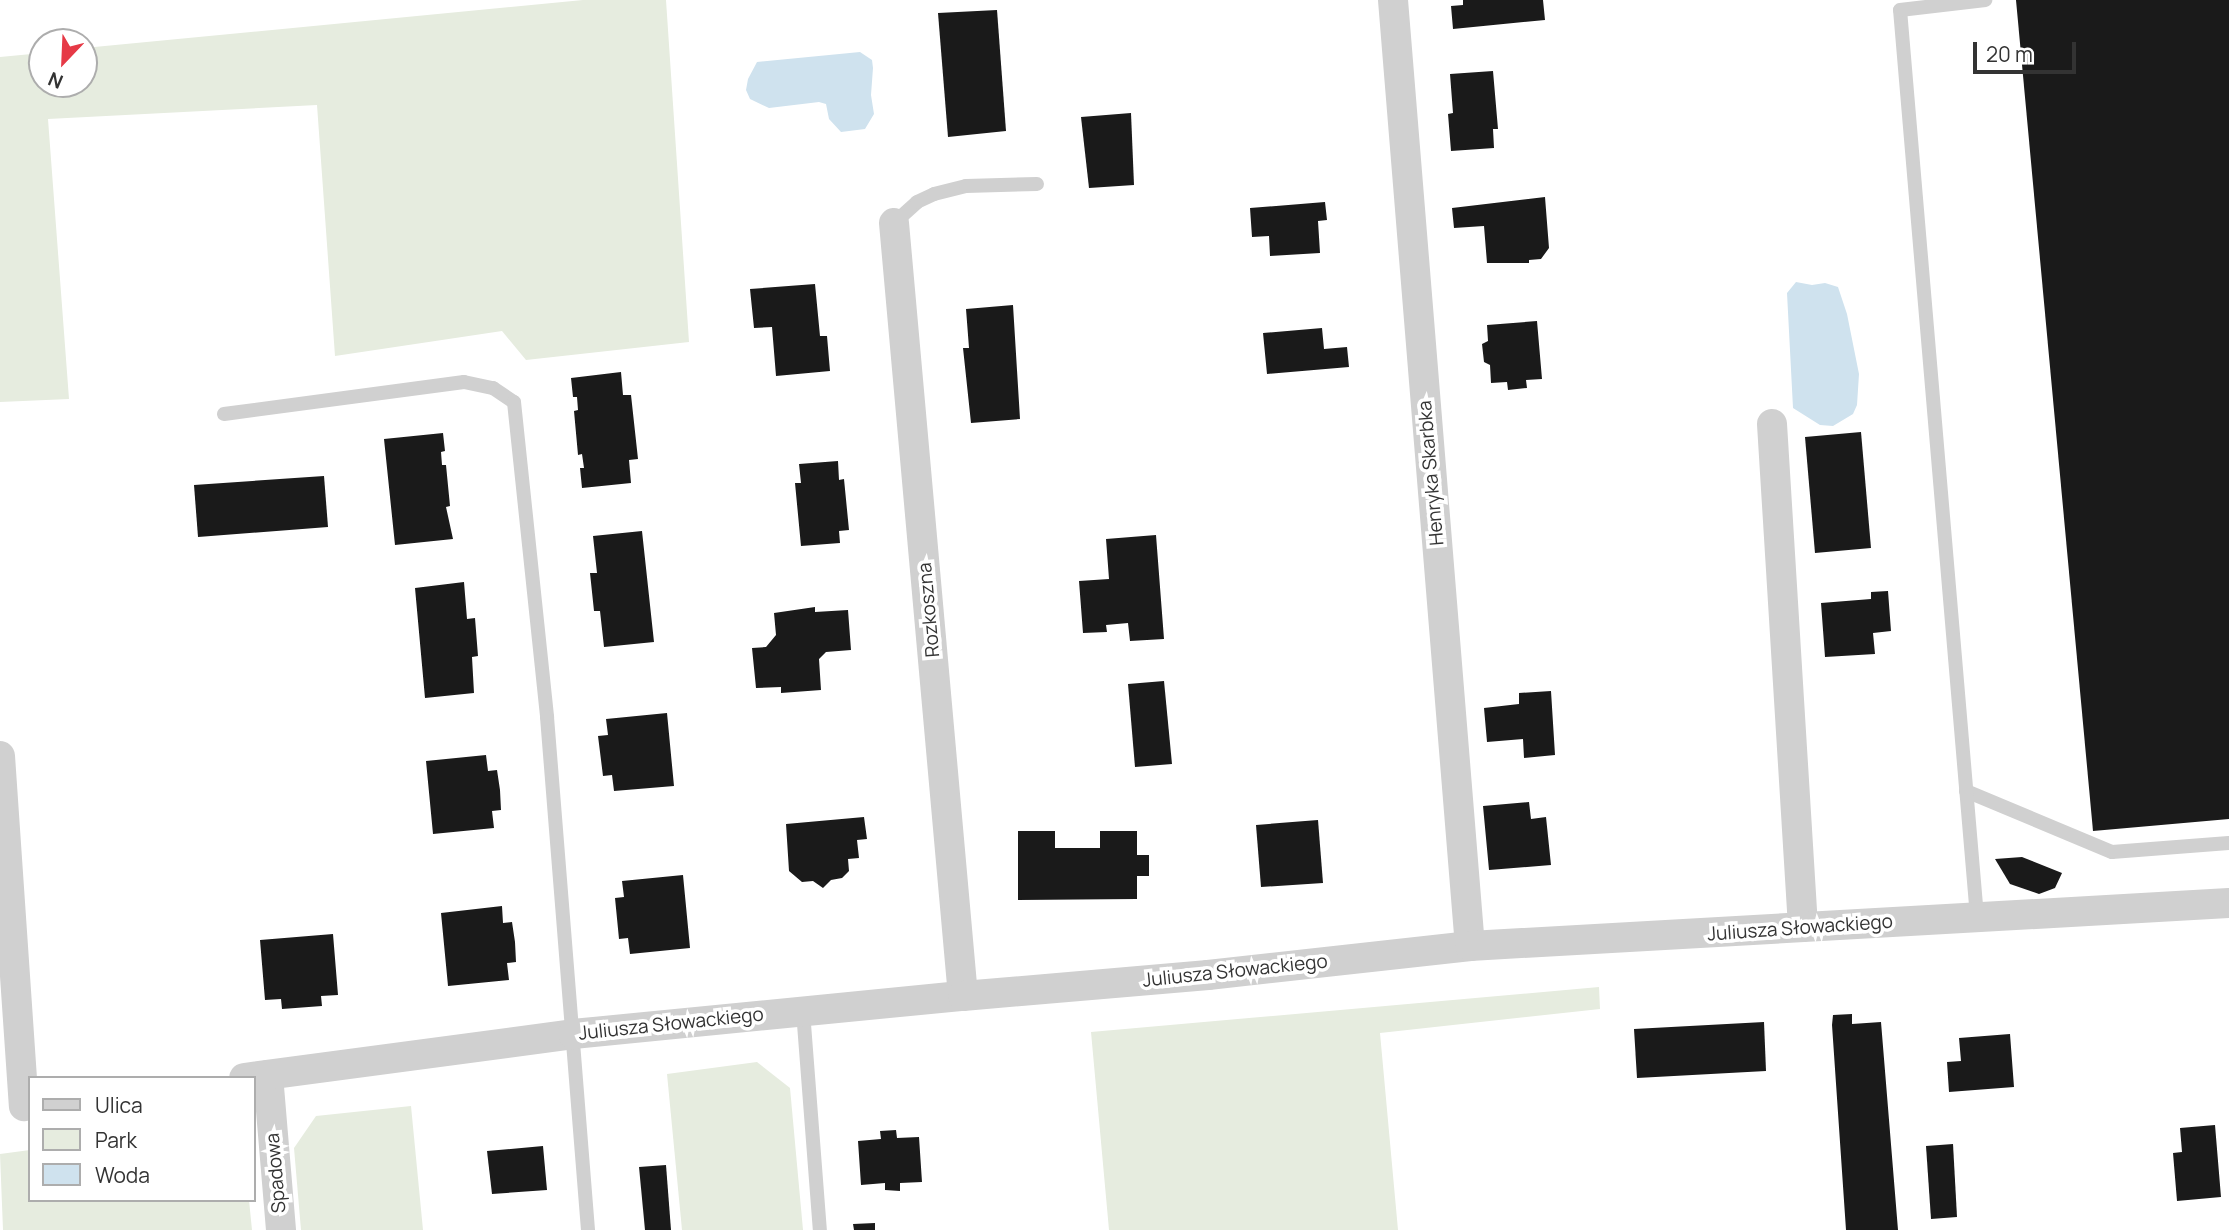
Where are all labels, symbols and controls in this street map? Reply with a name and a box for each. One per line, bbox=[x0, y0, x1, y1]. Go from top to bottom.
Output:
north arrow bbox=[28, 28, 98, 98]
scale bar bbox=[1977, 28, 2080, 72]
text: 20 m bbox=[1986, 40, 2033, 68]
text: N bbox=[44, 66, 67, 95]
street label: Henryka Skarbka bbox=[1413, 400, 1449, 546]
street label: Rozkoszna bbox=[913, 562, 945, 658]
street label: Juliusza Słowackiego bbox=[1706, 910, 1894, 946]
street label: Juliusza Słowackiego bbox=[1141, 950, 1329, 992]
street label: Juliusza Słowackiego bbox=[577, 1003, 765, 1045]
legend bbox=[28, 1076, 256, 1202]
text: Ulica bbox=[95, 1091, 143, 1119]
text: Park bbox=[95, 1126, 137, 1154]
street label: Spadowa bbox=[261, 1132, 291, 1214]
text: Woda bbox=[95, 1161, 150, 1189]

